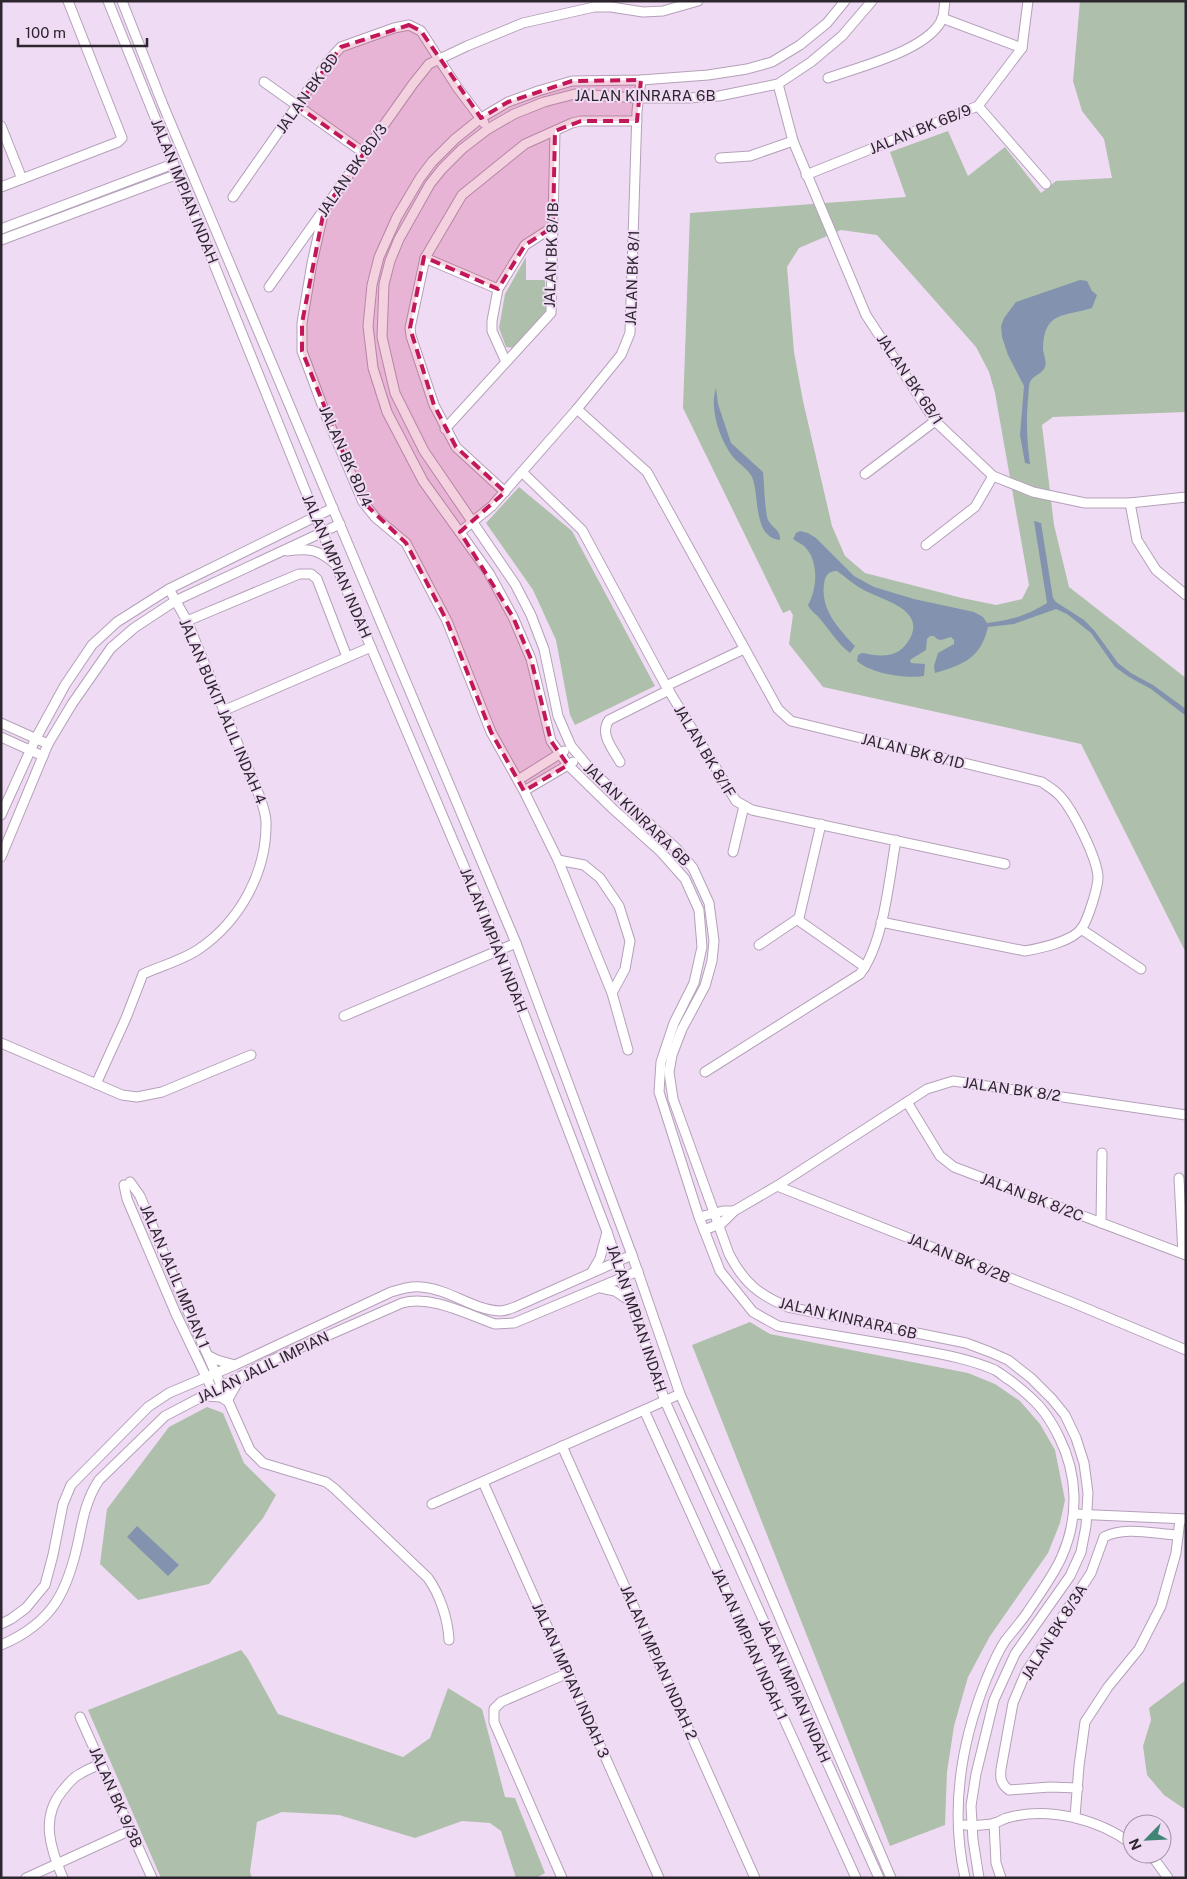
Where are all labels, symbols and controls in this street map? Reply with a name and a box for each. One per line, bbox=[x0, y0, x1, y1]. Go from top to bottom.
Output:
scale bar bbox=[18, 15, 146, 47]
text: 100 m bbox=[25, 24, 66, 41]
street label: JALAN BK 8D bbox=[272, 50, 342, 136]
street label: JALAN KINRARA 6B bbox=[575, 87, 715, 104]
street label: JALAN BK 6B/9 bbox=[867, 101, 973, 157]
street label: JALAN IMPIAN INDAH bbox=[148, 116, 222, 266]
street label: JALAN BK 8D/3 bbox=[314, 120, 390, 220]
street label: JALAN BK 8/1B bbox=[541, 202, 561, 308]
street label: JALAN BK 8/1 bbox=[622, 230, 642, 326]
street label: JALAN BK 6B/1 bbox=[874, 331, 946, 427]
street label: JALAN BK 8D/4 bbox=[316, 403, 376, 509]
street label: JALAN IMPIAN INDAH bbox=[299, 491, 375, 641]
street label: JALAN BUKIT JALIL INDAH 4 bbox=[176, 616, 270, 806]
street label: JALAN BK 8/1F bbox=[671, 702, 739, 800]
street label: JALAN BK 8/1D bbox=[860, 730, 966, 772]
street label: JALAN KINRARA 6B bbox=[580, 759, 694, 869]
street label: JALAN IMPIAN INDAH bbox=[457, 865, 531, 1015]
street label: JALAN BK 8/2 bbox=[962, 1074, 1062, 1104]
street label: JALAN BK 8/2C bbox=[978, 1170, 1086, 1224]
street label: JALAN JALIL IMPIAN 1 bbox=[137, 1202, 213, 1350]
street label: JALAN BK 8/2B bbox=[906, 1230, 1012, 1286]
street label: JALAN IMPIAN INDAH bbox=[604, 1242, 670, 1394]
street label: JALAN KINRARA 6B bbox=[777, 1294, 919, 1342]
street label: JALAN JALIL IMPIAN bbox=[194, 1328, 332, 1406]
street label: JALAN IMPIAN INDAH 1 bbox=[709, 1565, 791, 1723]
street label: JALAN BK 8/3A bbox=[1018, 1581, 1090, 1683]
street label: JALAN IMPIAN INDAH 2 bbox=[617, 1582, 701, 1742]
street label: JALAN IMPIAN INDAH 3 bbox=[529, 1600, 613, 1760]
street label: JALAN IMPIAN INDAH bbox=[756, 1617, 834, 1765]
street label: JALAN BK 9/3B bbox=[86, 1744, 146, 1850]
north arrow bbox=[1122, 1814, 1172, 1864]
text: N bbox=[1126, 1836, 1145, 1853]

